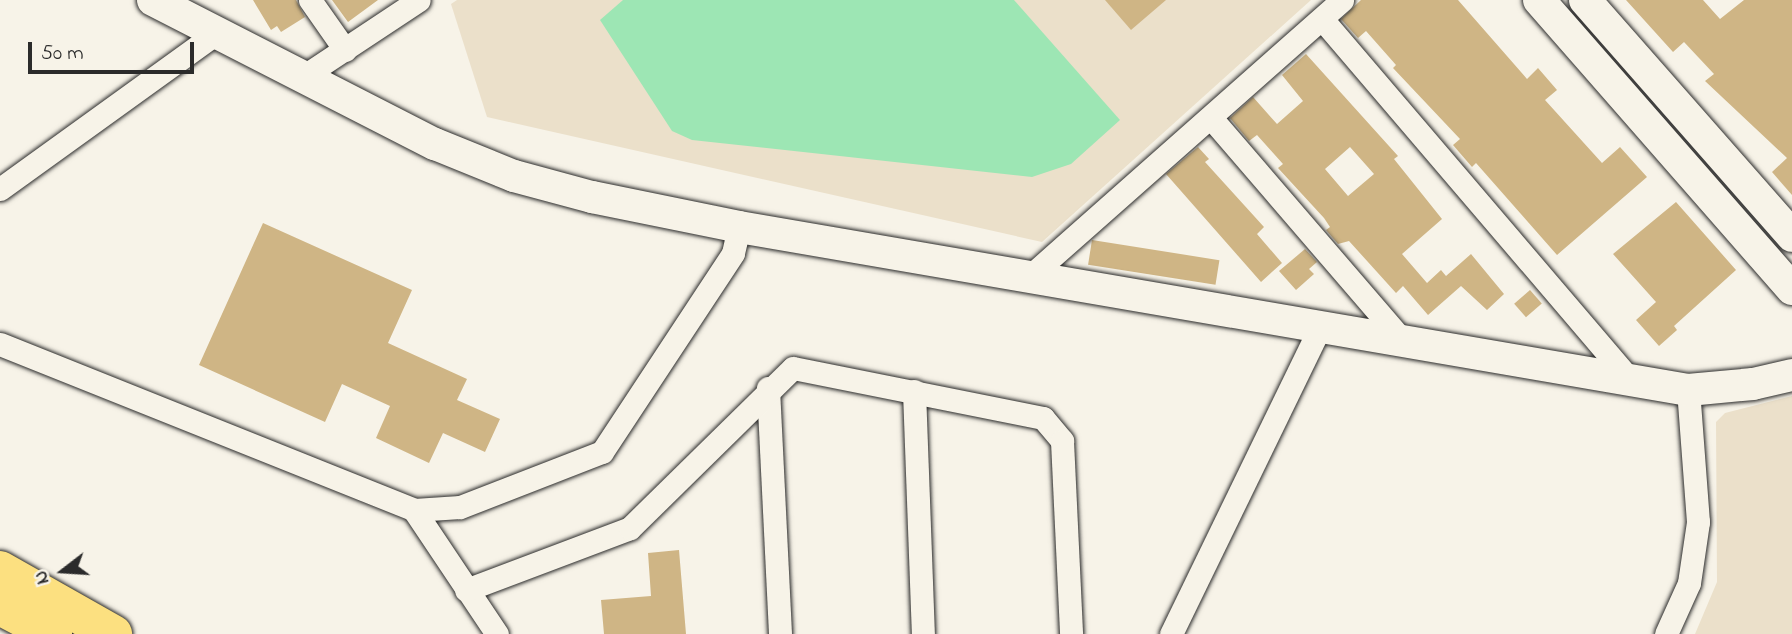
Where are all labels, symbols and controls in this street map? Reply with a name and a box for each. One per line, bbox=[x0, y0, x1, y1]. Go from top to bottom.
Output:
scale bar bbox=[32, 28, 198, 72]
text: 50 m bbox=[41, 39, 84, 69]
north arrow bbox=[28, 536, 98, 606]
text: N bbox=[28, 567, 57, 587]

